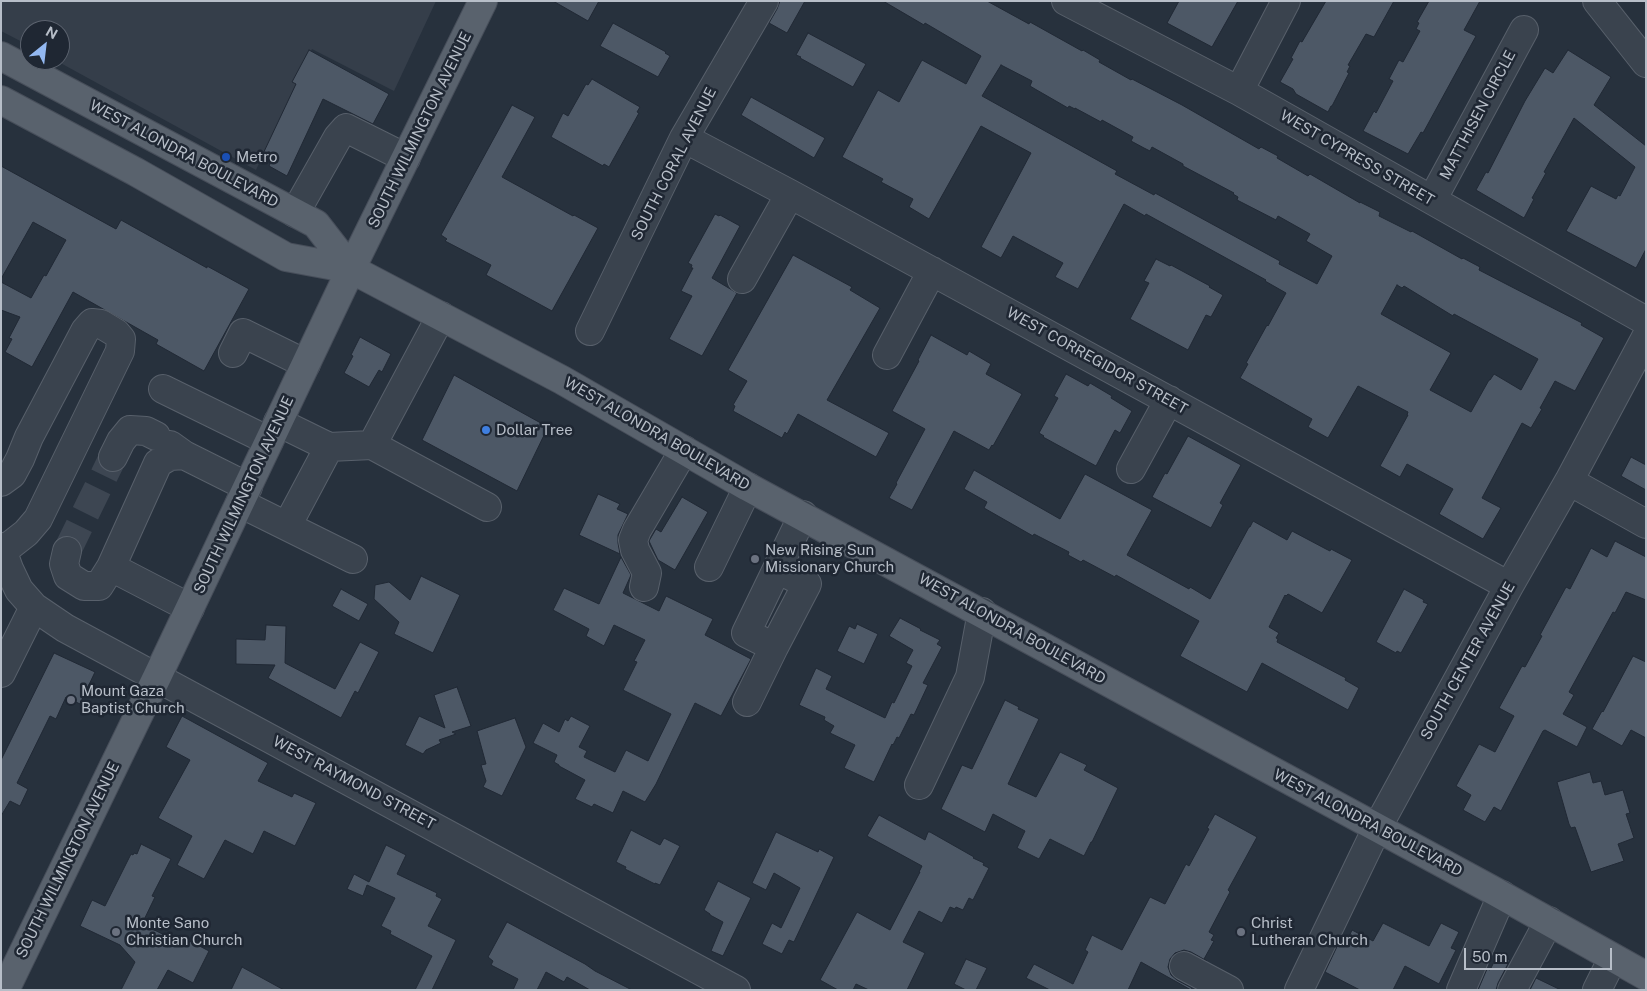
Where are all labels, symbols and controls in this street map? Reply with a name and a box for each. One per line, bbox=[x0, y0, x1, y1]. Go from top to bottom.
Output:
north arrow bbox=[20, 20, 70, 70]
text: N bbox=[43, 23, 60, 42]
street label: SOUTH WILMINGTON AVENUE bbox=[365, 29, 475, 231]
street label: MATTHISEN CIRCLE bbox=[1436, 47, 1520, 183]
street label: SOUTH CORAL AVENUE bbox=[628, 85, 720, 243]
street label: WEST ALONDRA BOULEVARD bbox=[87, 96, 281, 212]
street label: WEST CYPRESS STREET bbox=[1277, 107, 1437, 209]
place label: Metro bbox=[236, 148, 277, 166]
marker: Metro bbox=[220, 151, 232, 163]
street label: WEST CORREGIDOR STREET bbox=[1003, 304, 1191, 418]
street label: WEST ALONDRA BOULEVARD bbox=[561, 373, 753, 495]
street label: SOUTH WILMINGTON AVENUE bbox=[190, 393, 298, 597]
place label: Dollar Tree bbox=[496, 421, 573, 439]
marker: Dollar Tree bbox=[480, 424, 492, 436]
place label: New Rising Sun Missionary Church bbox=[765, 541, 894, 576]
marker: New Rising Sun Missionary Church bbox=[749, 553, 761, 565]
street label: WEST ALONDRA BOULEVARD bbox=[915, 570, 1109, 688]
street label: SOUTH CENTER AVENUE bbox=[1417, 579, 1519, 743]
place label: Mount Gaza Baptist Church bbox=[81, 682, 185, 717]
marker: Mount Gaza Baptist Church bbox=[65, 694, 77, 706]
street label: WEST RAYMOND STREET bbox=[270, 733, 438, 833]
street label: SOUTH WILMINGTON AVENUE bbox=[13, 759, 123, 961]
street label: WEST ALONDRA BOULEVARD bbox=[1271, 765, 1465, 881]
place label: Monte Sano Christian Church bbox=[126, 914, 242, 949]
place label: Christ Lutheran Church bbox=[1251, 914, 1368, 949]
marker: Monte Sano Christian Church bbox=[110, 926, 122, 938]
marker: Christ Lutheran Church bbox=[1235, 926, 1247, 938]
scale bar bbox=[1467, 938, 1614, 970]
text: 50 m bbox=[1472, 948, 1507, 965]

